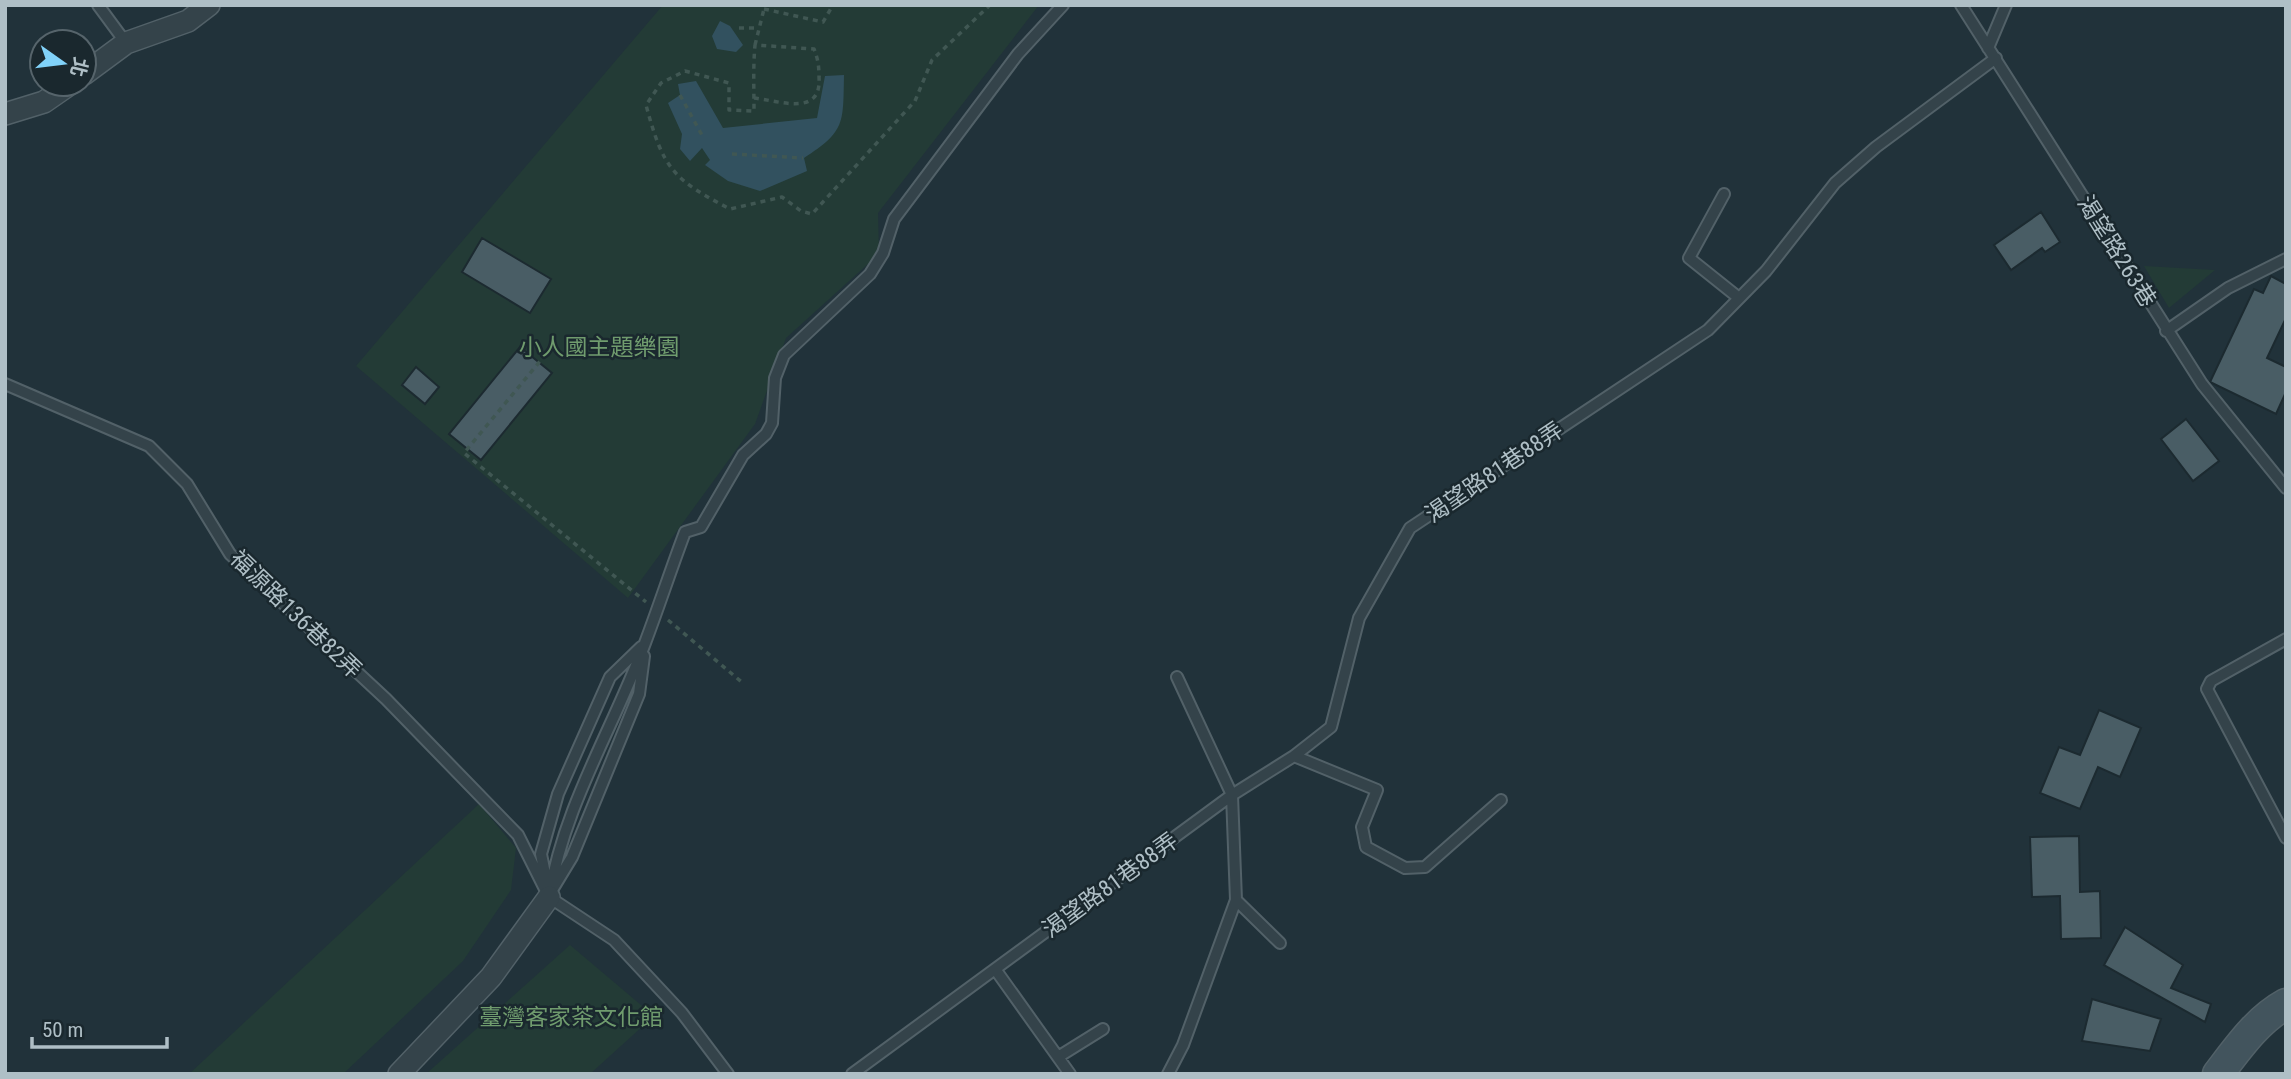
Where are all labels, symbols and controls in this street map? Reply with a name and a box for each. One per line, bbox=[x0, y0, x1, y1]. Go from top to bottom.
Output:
north arrow bbox=[28, 28, 98, 98]
text: 北 bbox=[66, 55, 92, 79]
street label: 渴望路263巷 bbox=[2072, 191, 2161, 312]
park label: 小人國主題樂園 bbox=[519, 334, 680, 361]
street label: 渴望路81巷88弄 bbox=[1420, 416, 1568, 528]
street label: 福源路136巷82弄 bbox=[224, 545, 367, 684]
street label: 渴望路81巷88弄 bbox=[1037, 827, 1183, 943]
park label: 臺灣客家茶文化館 bbox=[479, 1004, 663, 1031]
scale bar bbox=[32, 1006, 166, 1050]
text: 50 m bbox=[42, 1018, 83, 1042]

